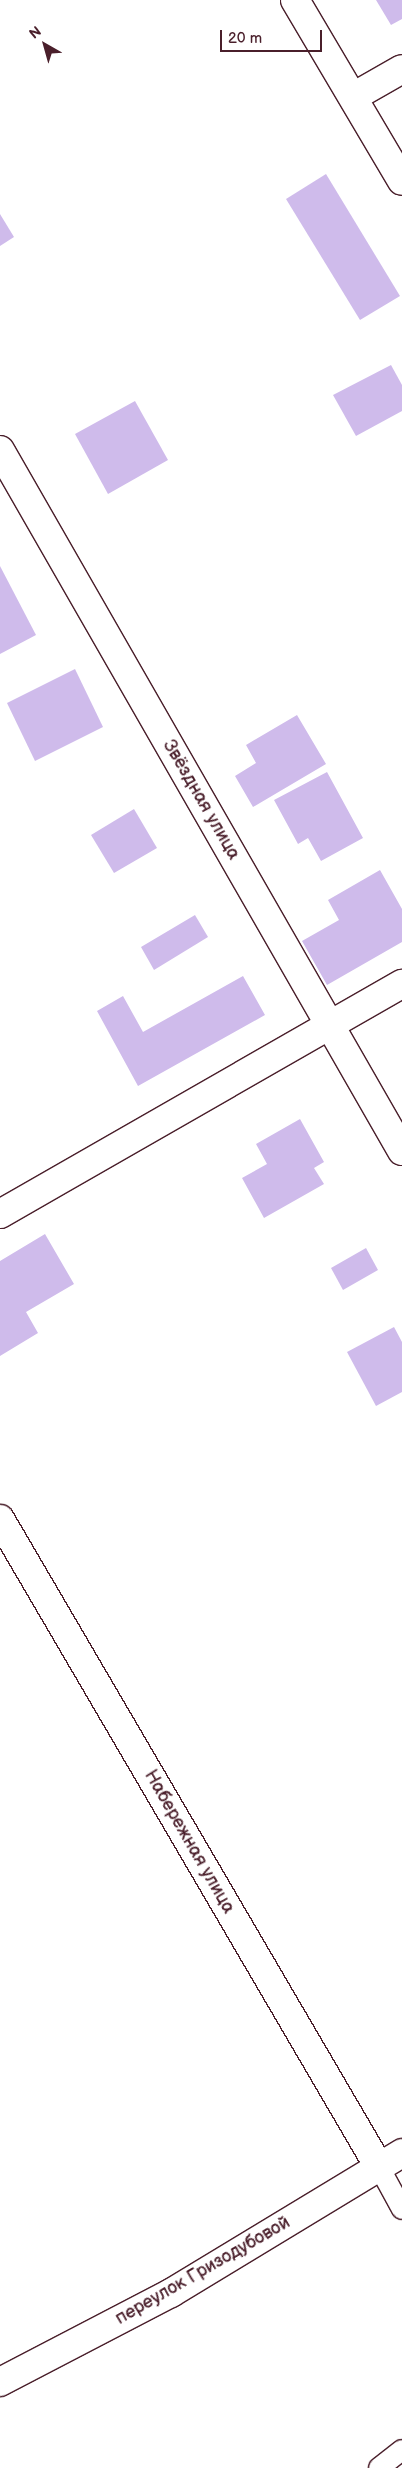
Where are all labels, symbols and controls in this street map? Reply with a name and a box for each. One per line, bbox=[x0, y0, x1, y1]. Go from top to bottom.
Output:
north arrow bbox=[20, 20, 70, 70]
scale bar bbox=[222, 20, 324, 52]
text: N bbox=[26, 23, 45, 43]
text: 20 m bbox=[228, 29, 262, 48]
street label: Звёздная улица bbox=[158, 736, 244, 864]
street label: Набережная улица bbox=[139, 1766, 239, 1918]
street label: переулок Гризодубовой bbox=[112, 2212, 294, 2330]

